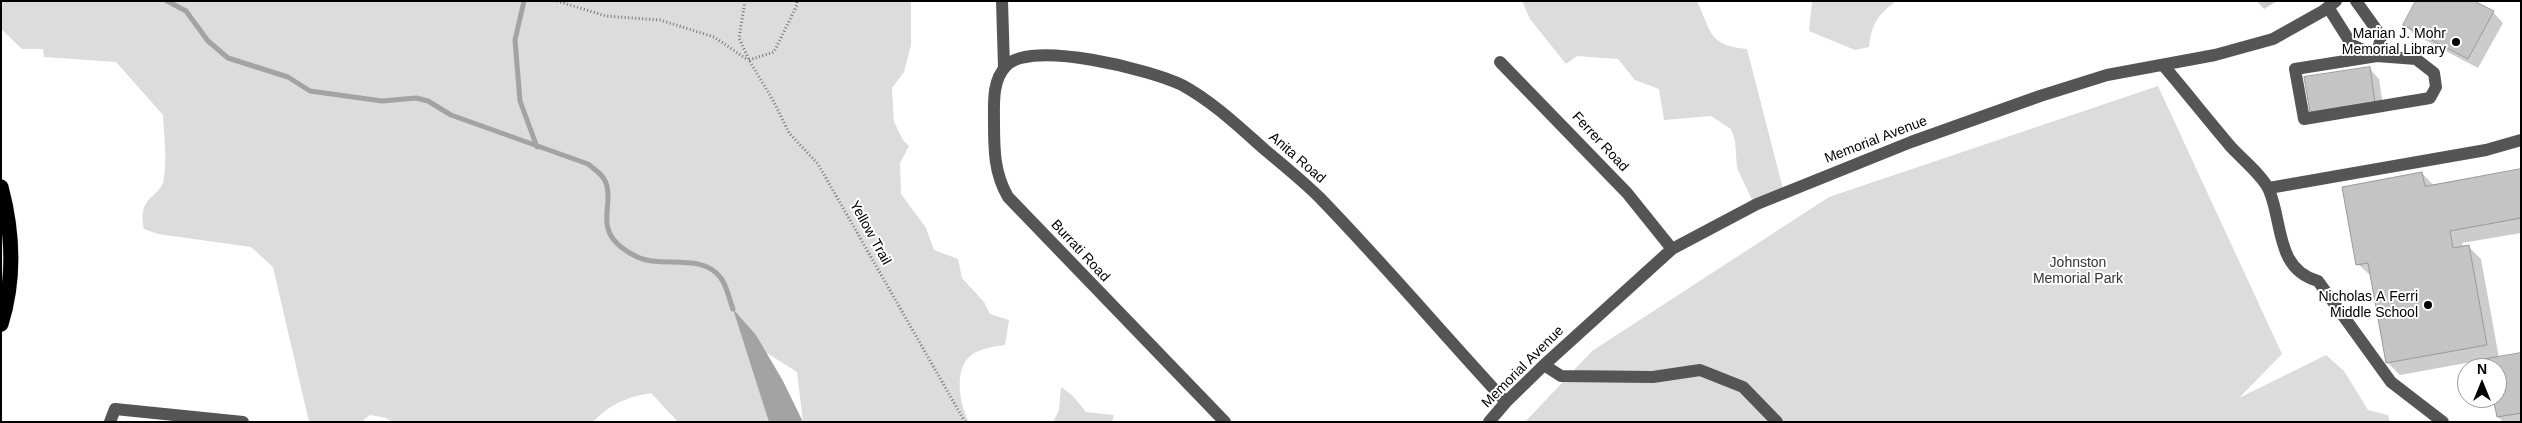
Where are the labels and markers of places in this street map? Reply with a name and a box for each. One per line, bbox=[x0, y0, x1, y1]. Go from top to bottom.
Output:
place label: Marian J. Mohr Memorial Library bbox=[2342, 26, 2446, 58]
marker: Marian J. Mohr Memorial Library bbox=[2450, 36, 2462, 48]
place label: Nicholas A Ferri Middle School bbox=[2318, 289, 2418, 322]
marker: Nicholas A Ferri Middle School bbox=[2422, 299, 2434, 311]

